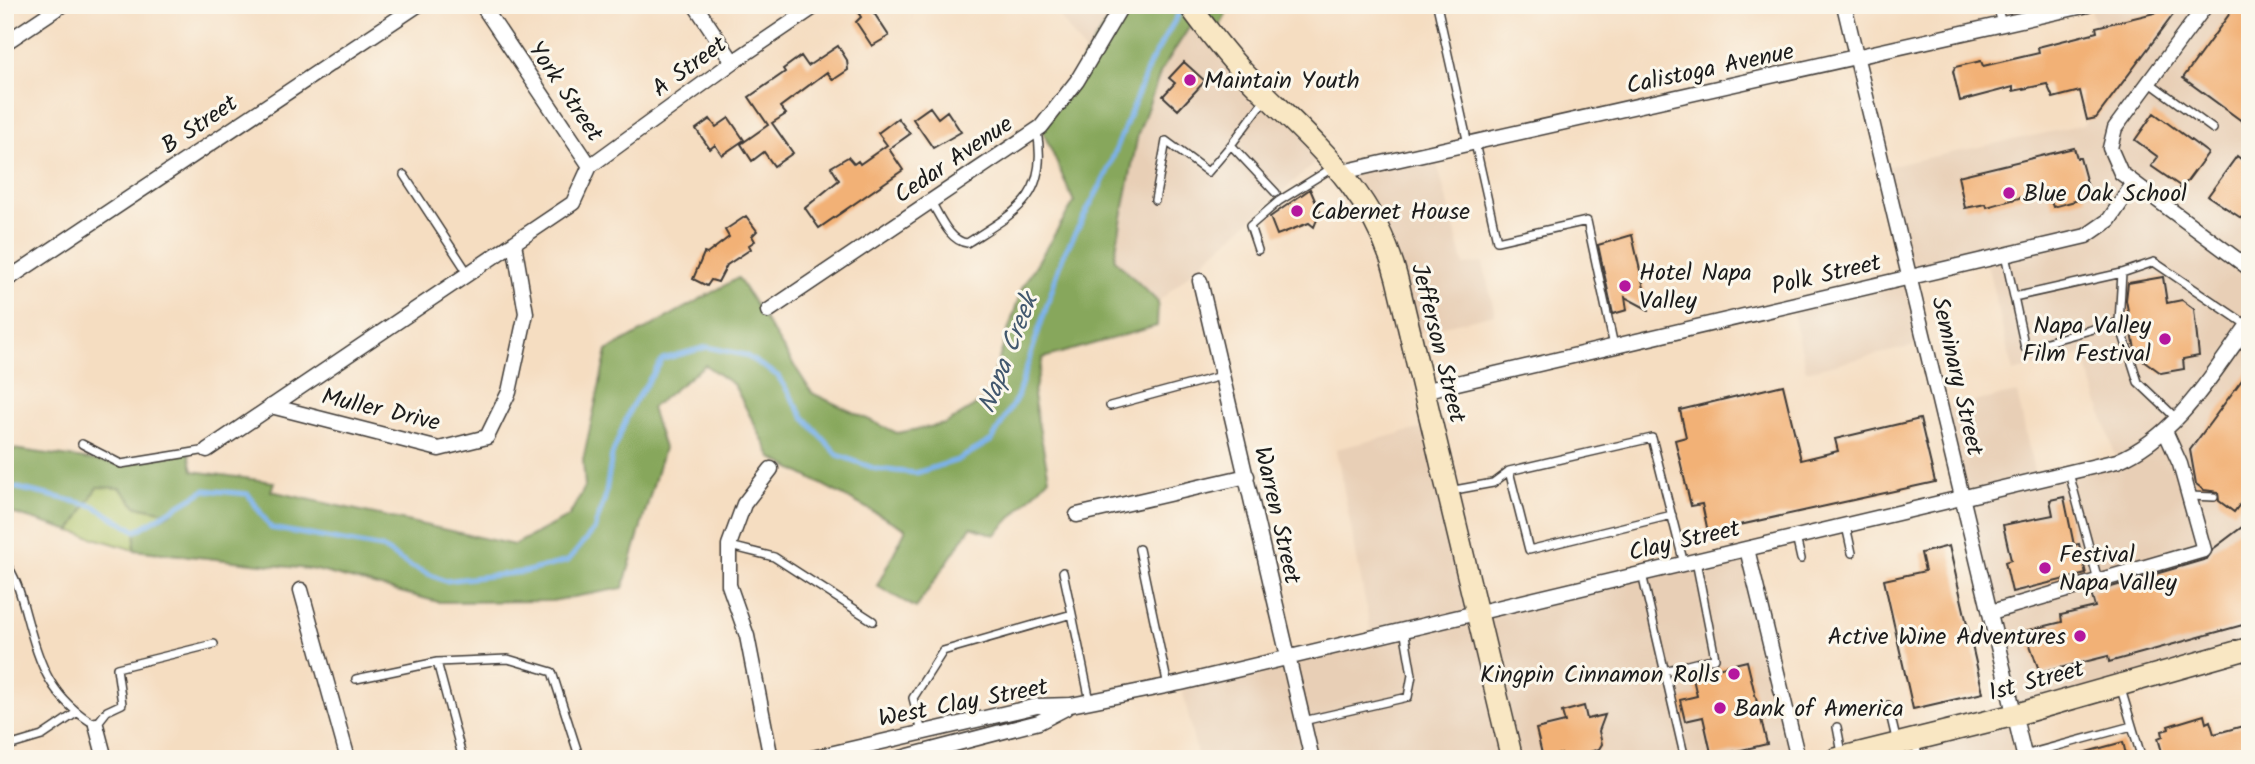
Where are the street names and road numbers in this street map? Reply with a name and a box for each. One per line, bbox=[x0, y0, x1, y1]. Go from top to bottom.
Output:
street label: A Street bbox=[644, 26, 736, 108]
street label: Calistoga Avenue bbox=[1623, 33, 1798, 106]
street label: York Street bbox=[517, 34, 613, 151]
street label: B Street bbox=[153, 85, 247, 165]
street label: Cedar Avenue bbox=[886, 106, 1022, 215]
street label: Polk Street bbox=[1768, 244, 1886, 307]
street label: Jefferson Street bbox=[1399, 259, 1476, 428]
street label: Seminary Street bbox=[1919, 293, 1994, 460]
street label: Muller Drive bbox=[317, 378, 444, 443]
street label: Warren Street bbox=[1242, 443, 1311, 589]
street label: Clay Street bbox=[1625, 510, 1745, 573]
street label: 1st Street bbox=[1984, 650, 2089, 713]
street label: West Clay Street bbox=[875, 668, 1052, 739]

